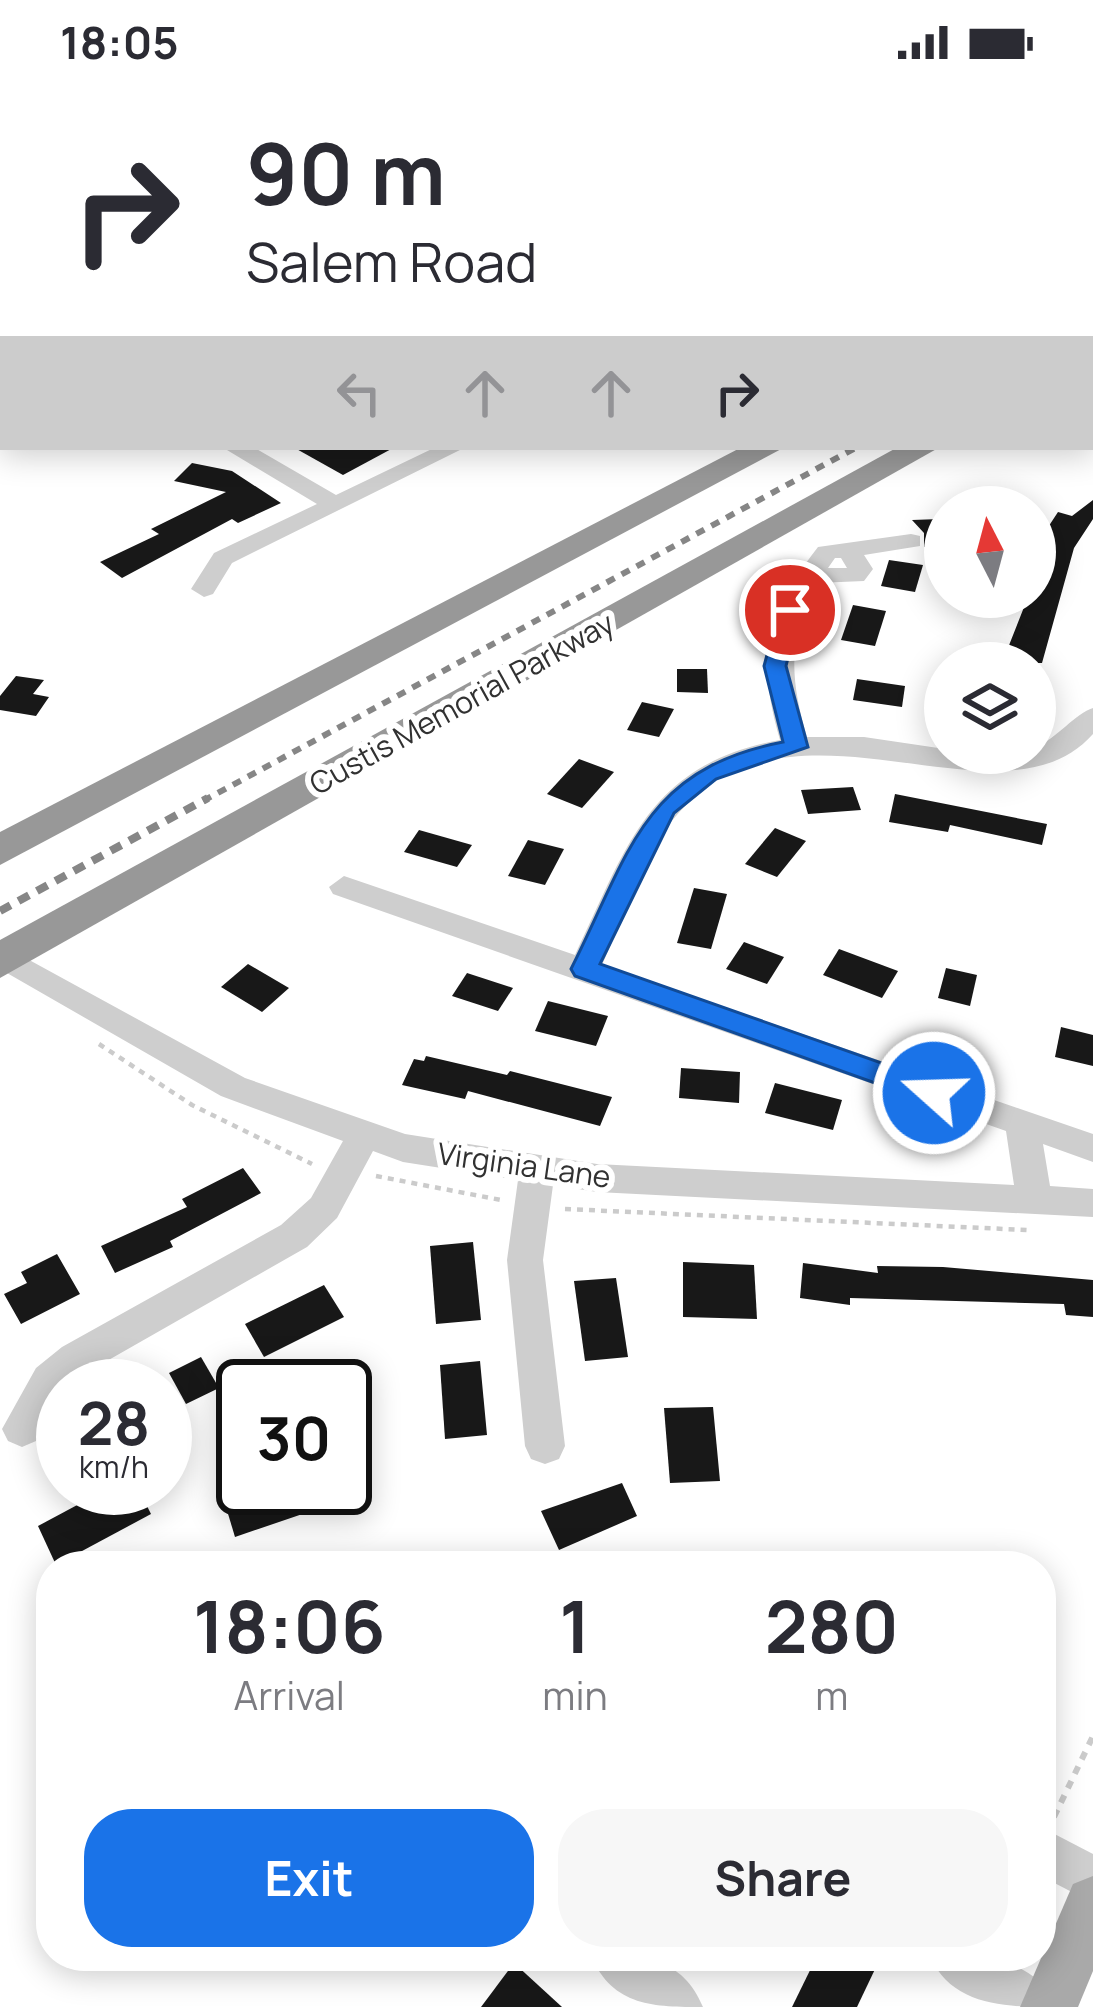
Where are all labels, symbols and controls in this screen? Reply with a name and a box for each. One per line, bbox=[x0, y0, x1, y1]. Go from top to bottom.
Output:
text: 18:05 bbox=[60, 11, 179, 73]
text: 90 m bbox=[246, 115, 446, 230]
icon: right bbox=[48, 132, 204, 288]
text: Salem Road bbox=[246, 224, 537, 298]
icon: left bbox=[326, 360, 392, 426]
icon: ahead bbox=[452, 360, 518, 426]
icon: ahead bbox=[578, 360, 644, 426]
icon: right bbox=[704, 360, 770, 426]
north arrow bbox=[924, 486, 1056, 618]
map controls bbox=[924, 486, 1056, 774]
pin bbox=[739, 559, 841, 661]
icon: arrive bbox=[757, 577, 823, 643]
street label: Custis Memorial Parkway bbox=[302, 602, 621, 804]
button: layers bbox=[924, 642, 1056, 774]
position arrow bbox=[871, 1030, 997, 1156]
street label: Virginia Lane bbox=[435, 1132, 613, 1197]
speed limit sign: 30 bbox=[216, 1359, 372, 1515]
text: 28 bbox=[78, 1381, 150, 1463]
text: km/h bbox=[79, 1446, 149, 1487]
text: 18:06 bbox=[193, 1576, 385, 1675]
text: 1 bbox=[559, 1576, 591, 1675]
text: 280 bbox=[765, 1576, 899, 1675]
text: Arrival bbox=[233, 1668, 345, 1722]
text: min bbox=[542, 1668, 608, 1722]
text: m bbox=[815, 1668, 848, 1722]
button: Exit bbox=[84, 1809, 534, 1947]
button: Share bbox=[558, 1809, 1008, 1947]

